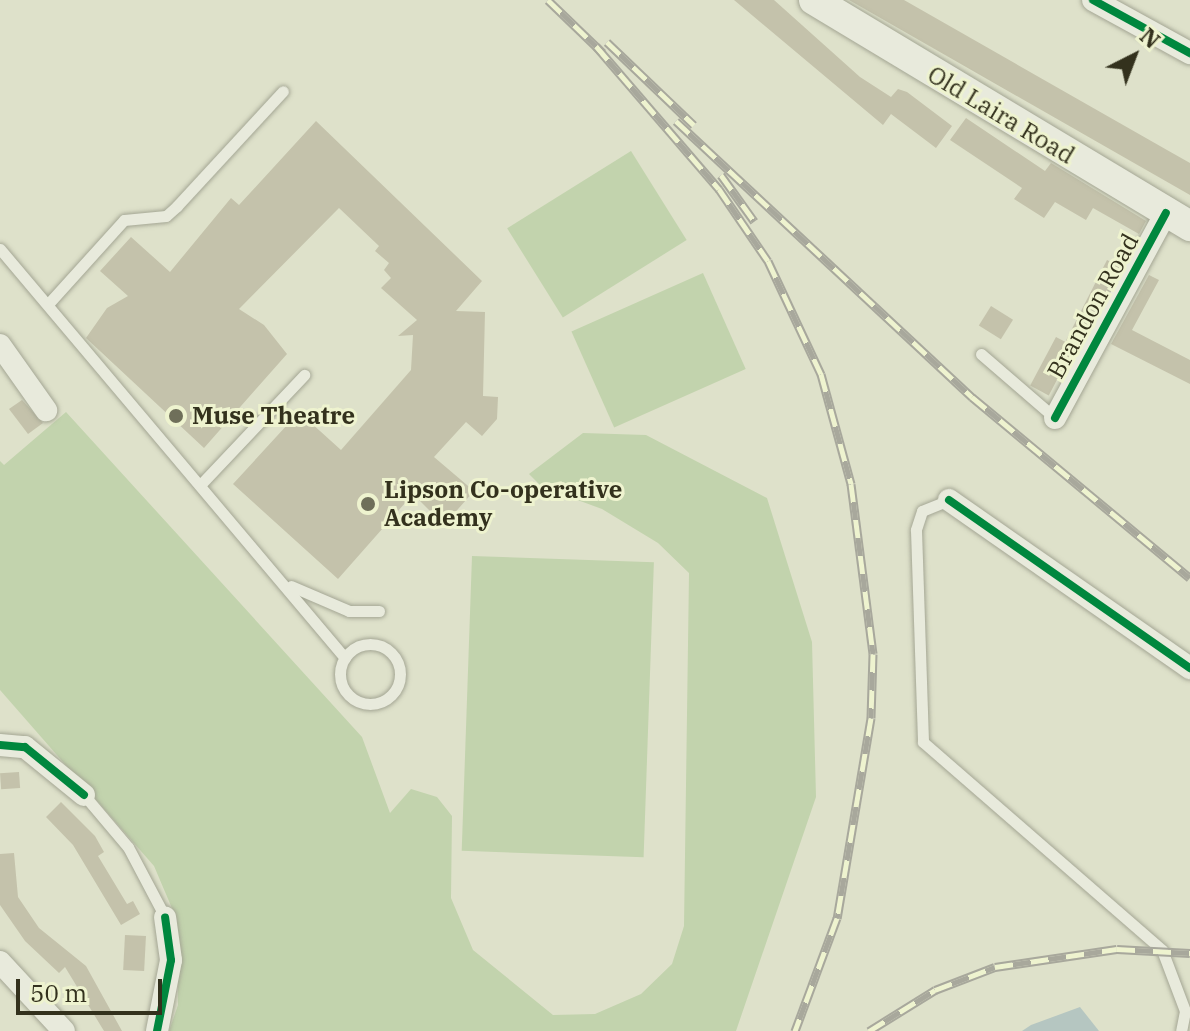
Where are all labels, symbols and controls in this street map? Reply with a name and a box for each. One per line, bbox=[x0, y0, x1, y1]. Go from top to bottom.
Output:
north arrow bbox=[1094, 16, 1174, 96]
text: N bbox=[1134, 21, 1167, 54]
street label: Old Laira Road bbox=[922, 60, 1080, 170]
street label: Brandon Road bbox=[1041, 228, 1145, 384]
place label: Muse Theatre bbox=[192, 402, 355, 430]
marker: Muse Theatre bbox=[167, 407, 185, 425]
place label: Lipson Co-operative Academy bbox=[384, 476, 622, 532]
marker: Lipson Co-operative Academy bbox=[359, 495, 377, 513]
scale bar bbox=[20, 963, 166, 1013]
text: 50 m bbox=[30, 977, 87, 1009]

